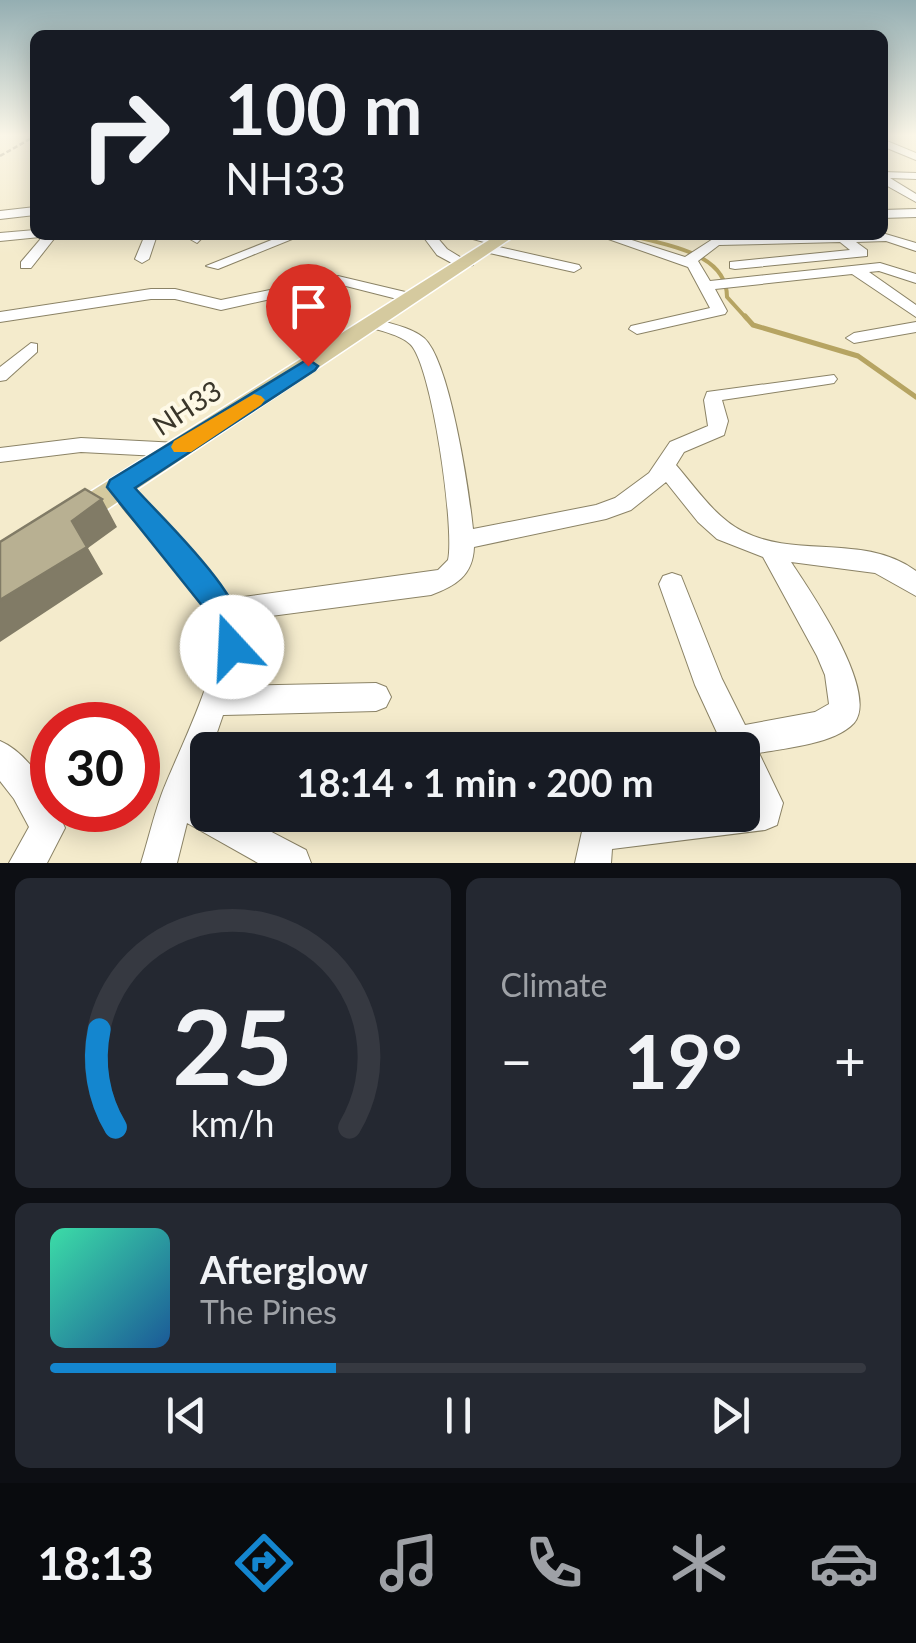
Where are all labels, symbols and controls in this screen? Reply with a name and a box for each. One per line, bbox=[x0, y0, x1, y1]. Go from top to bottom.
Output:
text: 100 m bbox=[225, 66, 422, 150]
icon: right bbox=[60, 70, 190, 200]
text: NH33 bbox=[225, 151, 346, 205]
pin bbox=[266, 264, 351, 367]
icon: arrive bbox=[281, 279, 336, 334]
street label: NH33 bbox=[146, 372, 227, 442]
position arrow bbox=[180, 595, 284, 699]
speed limit sign: 30 bbox=[30, 702, 160, 832]
text: 18:14 · 1 min · 200 m bbox=[296, 759, 654, 805]
text: Climate bbox=[501, 965, 607, 1004]
text: 25 bbox=[172, 982, 293, 1107]
text: 19° bbox=[624, 1015, 742, 1105]
text: − bbox=[501, 1027, 532, 1093]
text: + bbox=[834, 1027, 866, 1093]
text: km/h bbox=[191, 1102, 275, 1145]
text: Afterglow bbox=[200, 1246, 368, 1292]
text: The Pines bbox=[200, 1292, 337, 1331]
icon: previous bbox=[159, 1388, 214, 1443]
icon: pause bbox=[431, 1388, 486, 1443]
icon: next bbox=[703, 1388, 758, 1443]
icon: directions bbox=[229, 1528, 299, 1598]
icon: music bbox=[374, 1528, 444, 1598]
icon: phone bbox=[519, 1528, 589, 1598]
icon: climate bbox=[664, 1528, 734, 1598]
icon: car bbox=[809, 1528, 879, 1598]
text: 18:13 bbox=[38, 1536, 154, 1590]

